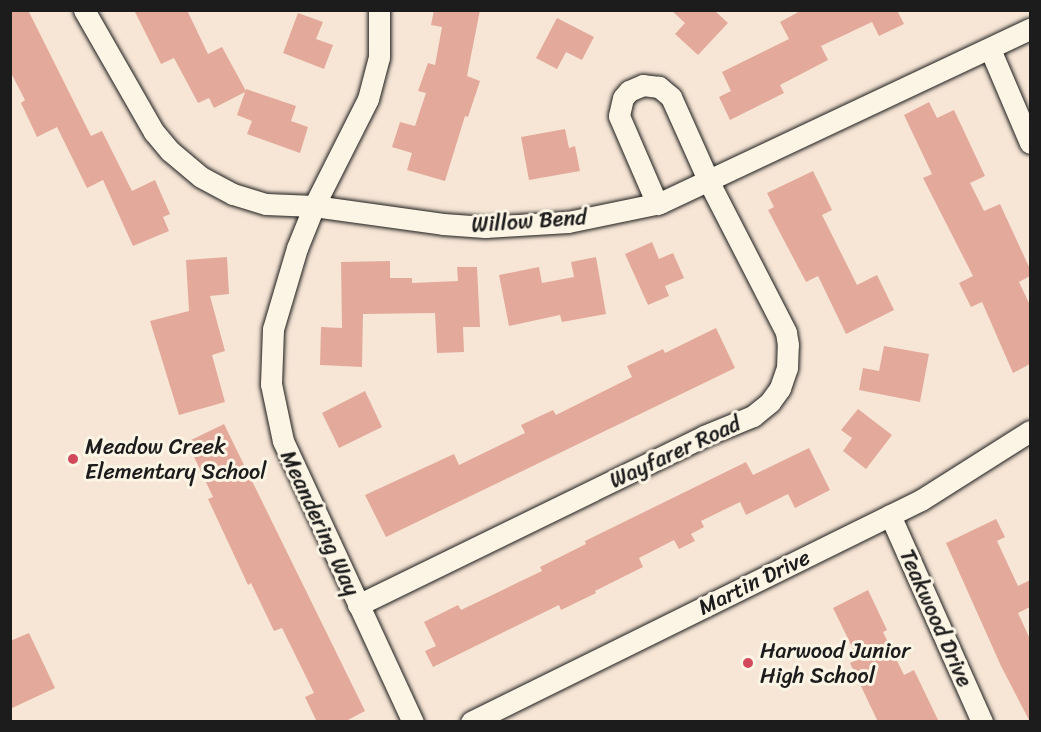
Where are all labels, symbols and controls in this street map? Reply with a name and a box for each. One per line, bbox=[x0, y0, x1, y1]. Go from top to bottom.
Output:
street label: Willow Bend bbox=[470, 204, 588, 238]
street label: Wayfarer Road bbox=[605, 410, 745, 494]
place label: Meadow Creek Elementary School bbox=[85, 433, 267, 484]
street label: Meandering Way bbox=[275, 446, 365, 600]
marker: Meadow Creek Elementary School bbox=[66, 452, 80, 466]
street label: Martin Drive bbox=[694, 544, 814, 620]
street label: Teakwood Drive bbox=[894, 545, 978, 691]
place label: Harwood Junior High School bbox=[760, 637, 910, 688]
marker: Harwood Junior High School bbox=[741, 656, 755, 670]

